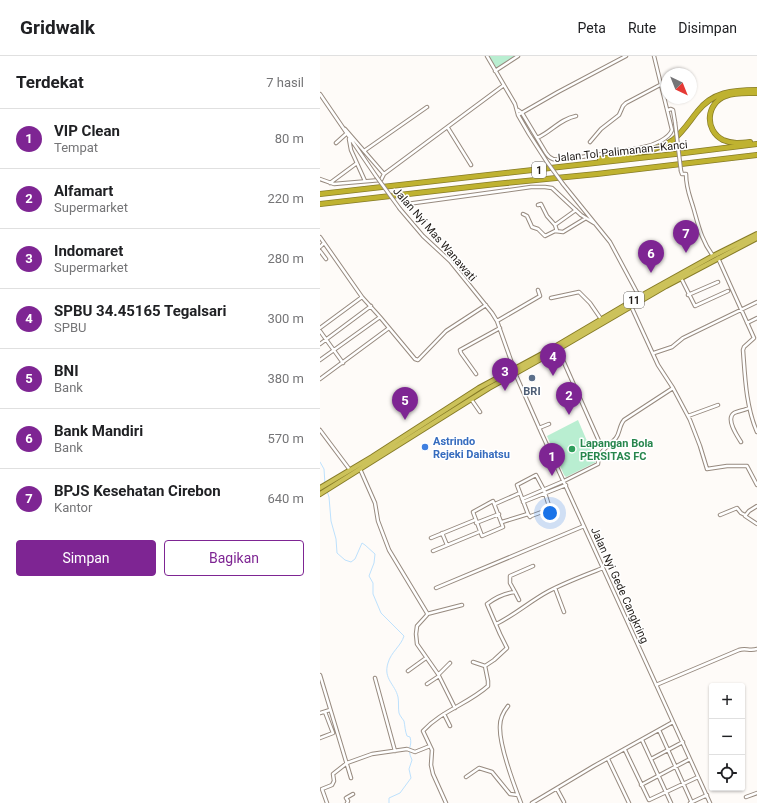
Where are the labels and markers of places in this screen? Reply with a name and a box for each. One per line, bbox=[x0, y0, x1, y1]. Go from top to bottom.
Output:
pin: 7 bbox=[673, 220, 699, 253]
pin: 6 bbox=[638, 240, 664, 273]
pin: 4 bbox=[540, 343, 566, 376]
pin: 3 bbox=[492, 358, 518, 391]
marker: BRI bbox=[527, 373, 537, 383]
pin: 2 bbox=[556, 382, 582, 415]
place label: BRI bbox=[523, 385, 541, 398]
pin: 5 bbox=[392, 387, 418, 420]
place label: Astrindo Rejeki Daihatsu bbox=[433, 435, 510, 461]
place label: Lapangan Bola PERSITAS FC bbox=[580, 437, 653, 463]
marker: Astrindo Rejeki Daihatsu bbox=[420, 442, 430, 452]
pin: 1 bbox=[539, 443, 565, 476]
marker: Lapangan Bola PERSITAS FC bbox=[567, 444, 577, 454]

